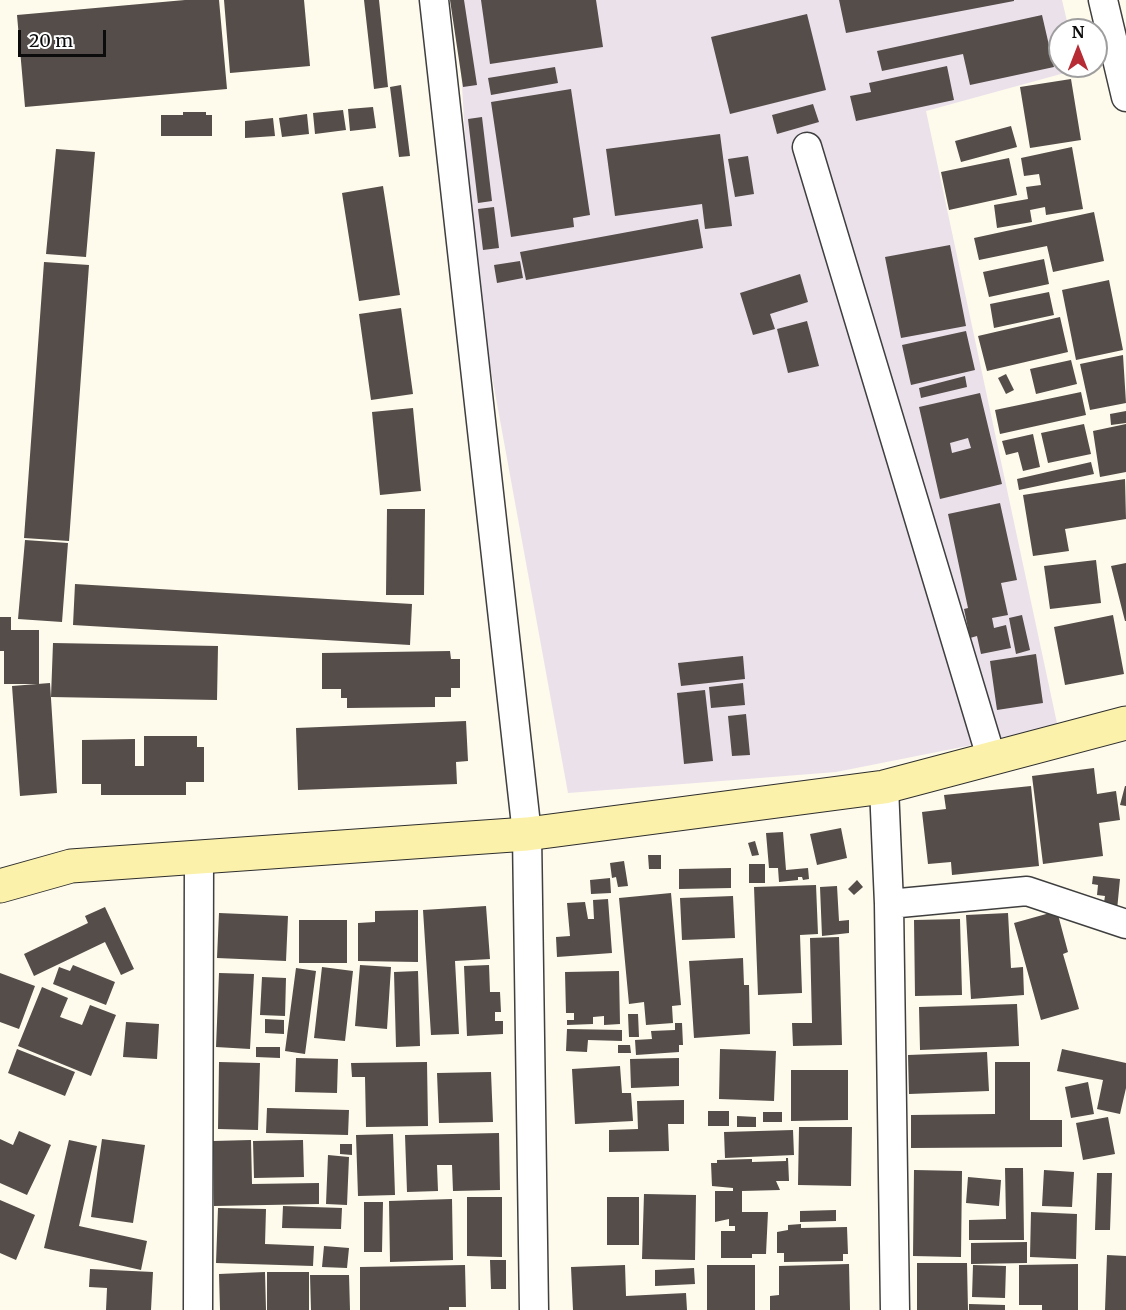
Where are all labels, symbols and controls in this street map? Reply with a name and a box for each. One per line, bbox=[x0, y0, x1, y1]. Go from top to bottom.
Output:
scale bar bbox=[21, 18, 110, 56]
north arrow bbox=[1048, 18, 1108, 78]
text: N bbox=[1072, 22, 1084, 42]
text: 20 m bbox=[29, 29, 73, 52]

